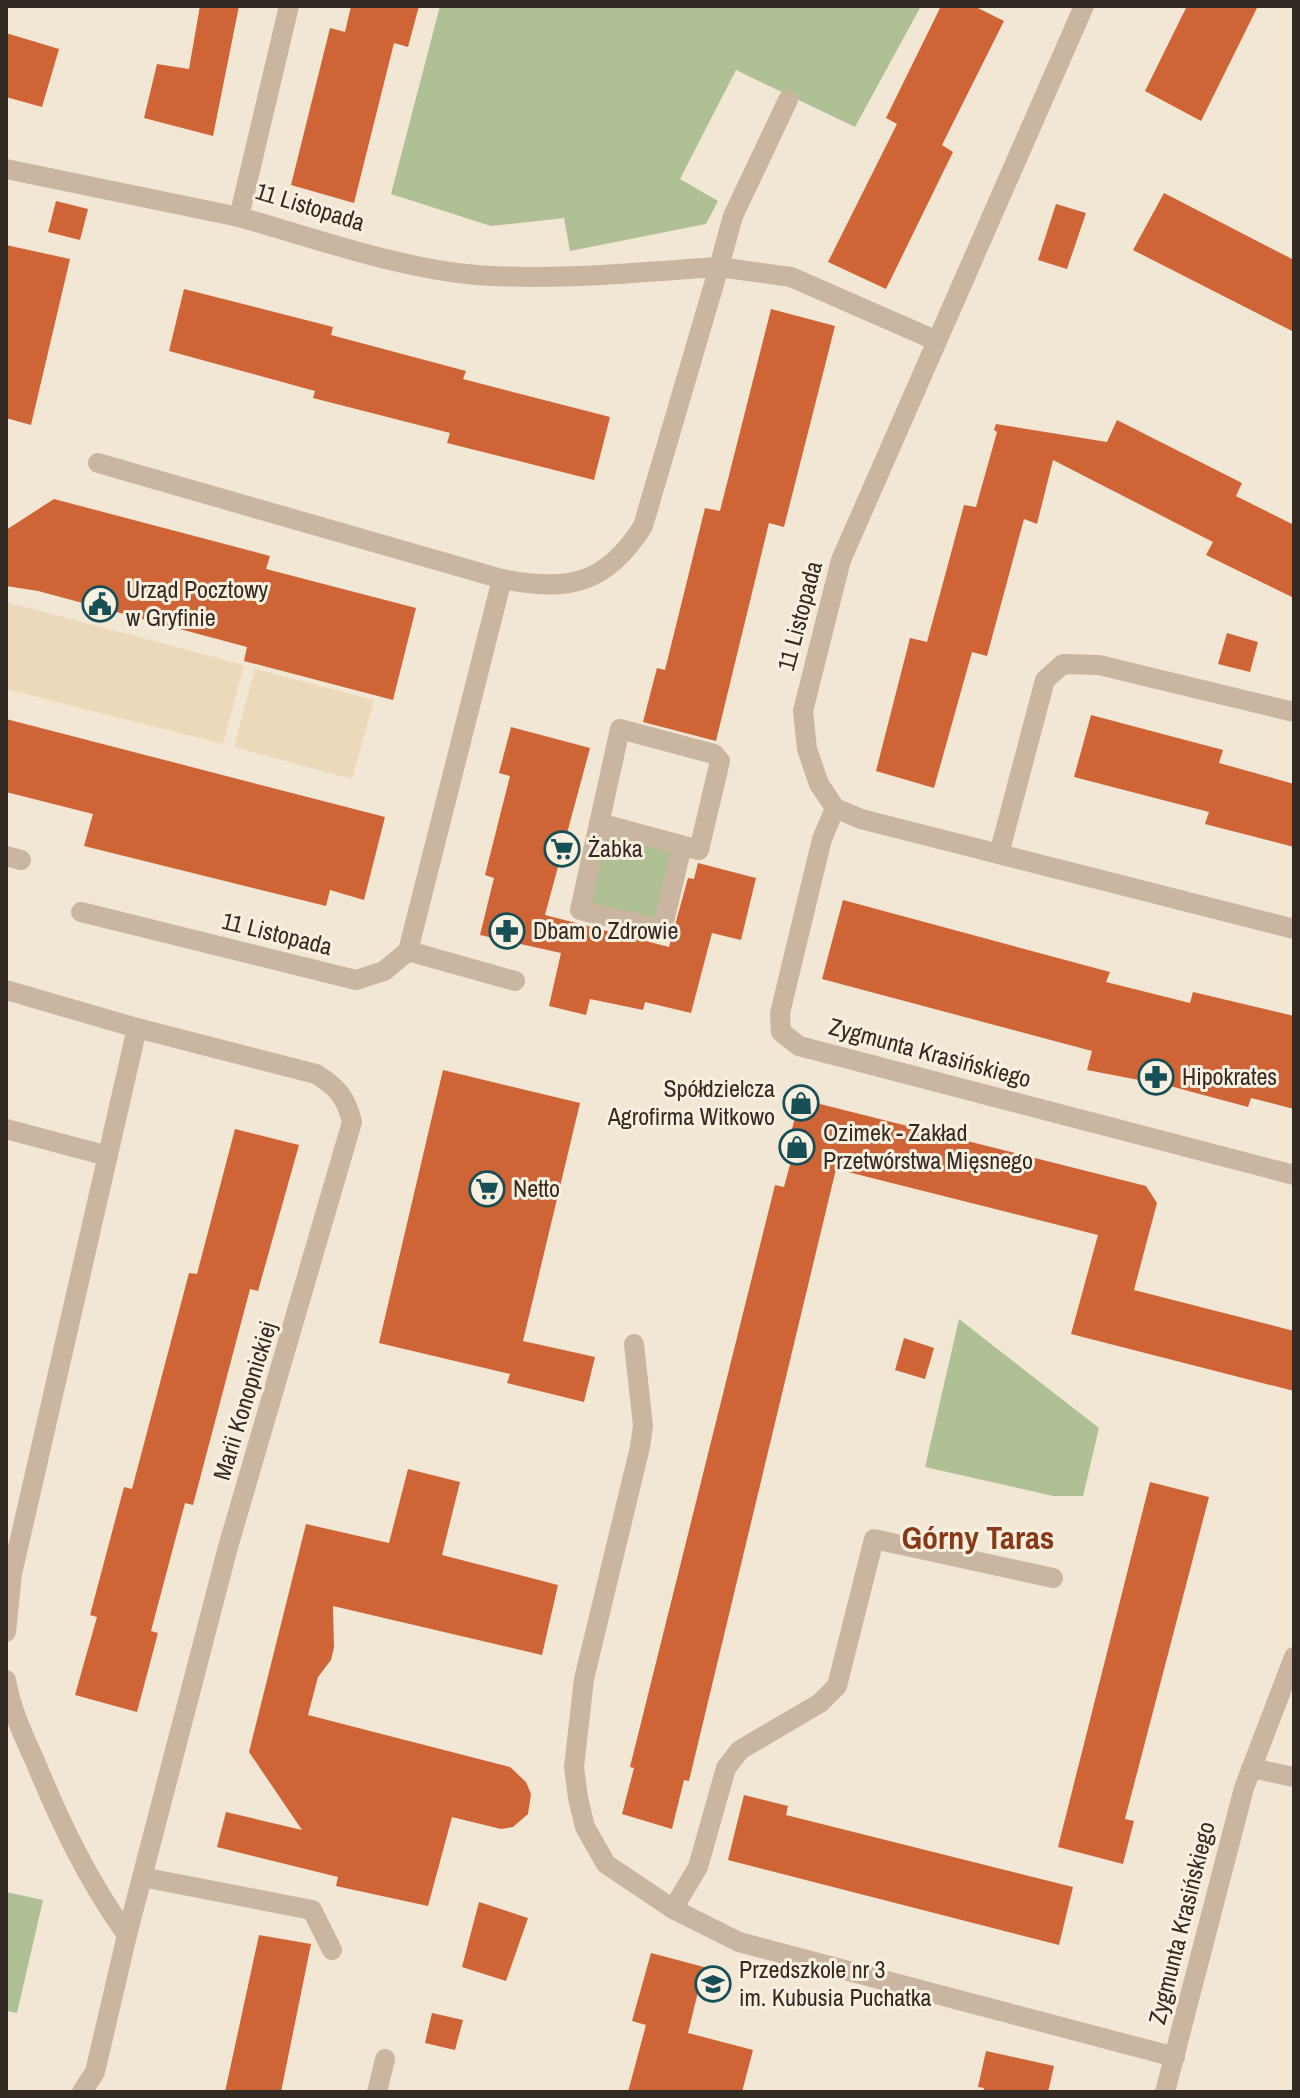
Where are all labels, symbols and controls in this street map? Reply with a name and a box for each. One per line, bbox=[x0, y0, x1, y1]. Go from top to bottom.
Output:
street label: 11 Listopada bbox=[252, 174, 369, 238]
street label: 11 Listopada bbox=[769, 557, 829, 674]
place label: Urząd Pocztowy w Gryfinie bbox=[126, 573, 268, 633]
public building icon: Urząd Pocztowy w Gryfinie bbox=[81, 585, 119, 623]
supermarket icon: Żabka bbox=[543, 830, 581, 868]
place label: Żabka bbox=[588, 832, 643, 864]
street label: 11 Listopada bbox=[219, 904, 336, 962]
pharmacy icon: Dbam o Zdrowie bbox=[488, 912, 526, 950]
place label: Dbam o Zdrowie bbox=[533, 914, 678, 946]
street label: Zygmunta Krasińskiego bbox=[826, 1010, 1035, 1094]
pharmacy icon: Hipokrates bbox=[1137, 1058, 1175, 1096]
place label: Hipokrates bbox=[1182, 1060, 1277, 1092]
place label: Spółdzielcza Agrofirma Witkowo bbox=[607, 1072, 775, 1132]
shop icon: Spółdzielcza Agrofirma Witkowo bbox=[782, 1084, 820, 1122]
place label: Ozimek - Zakład Przetwórstwa Mięsnego bbox=[823, 1116, 1033, 1176]
shop icon: Ozimek - Zakład Przetwórstwa Mięsnego bbox=[778, 1128, 816, 1166]
supermarket icon: Netto bbox=[468, 1170, 506, 1208]
place label: Netto bbox=[513, 1172, 560, 1204]
street label: Marii Konopnickiej bbox=[205, 1318, 283, 1484]
district label: Górny Taras bbox=[902, 1516, 1054, 1559]
street label: Zygmunta Krasińskiego bbox=[1140, 1818, 1222, 2027]
place label: Przedszkole nr 3 im. Kubusia Puchatka bbox=[739, 1953, 932, 2013]
school or university icon: Przedszkole nr 3 im. Kubusia Puchatka bbox=[694, 1965, 732, 2003]

